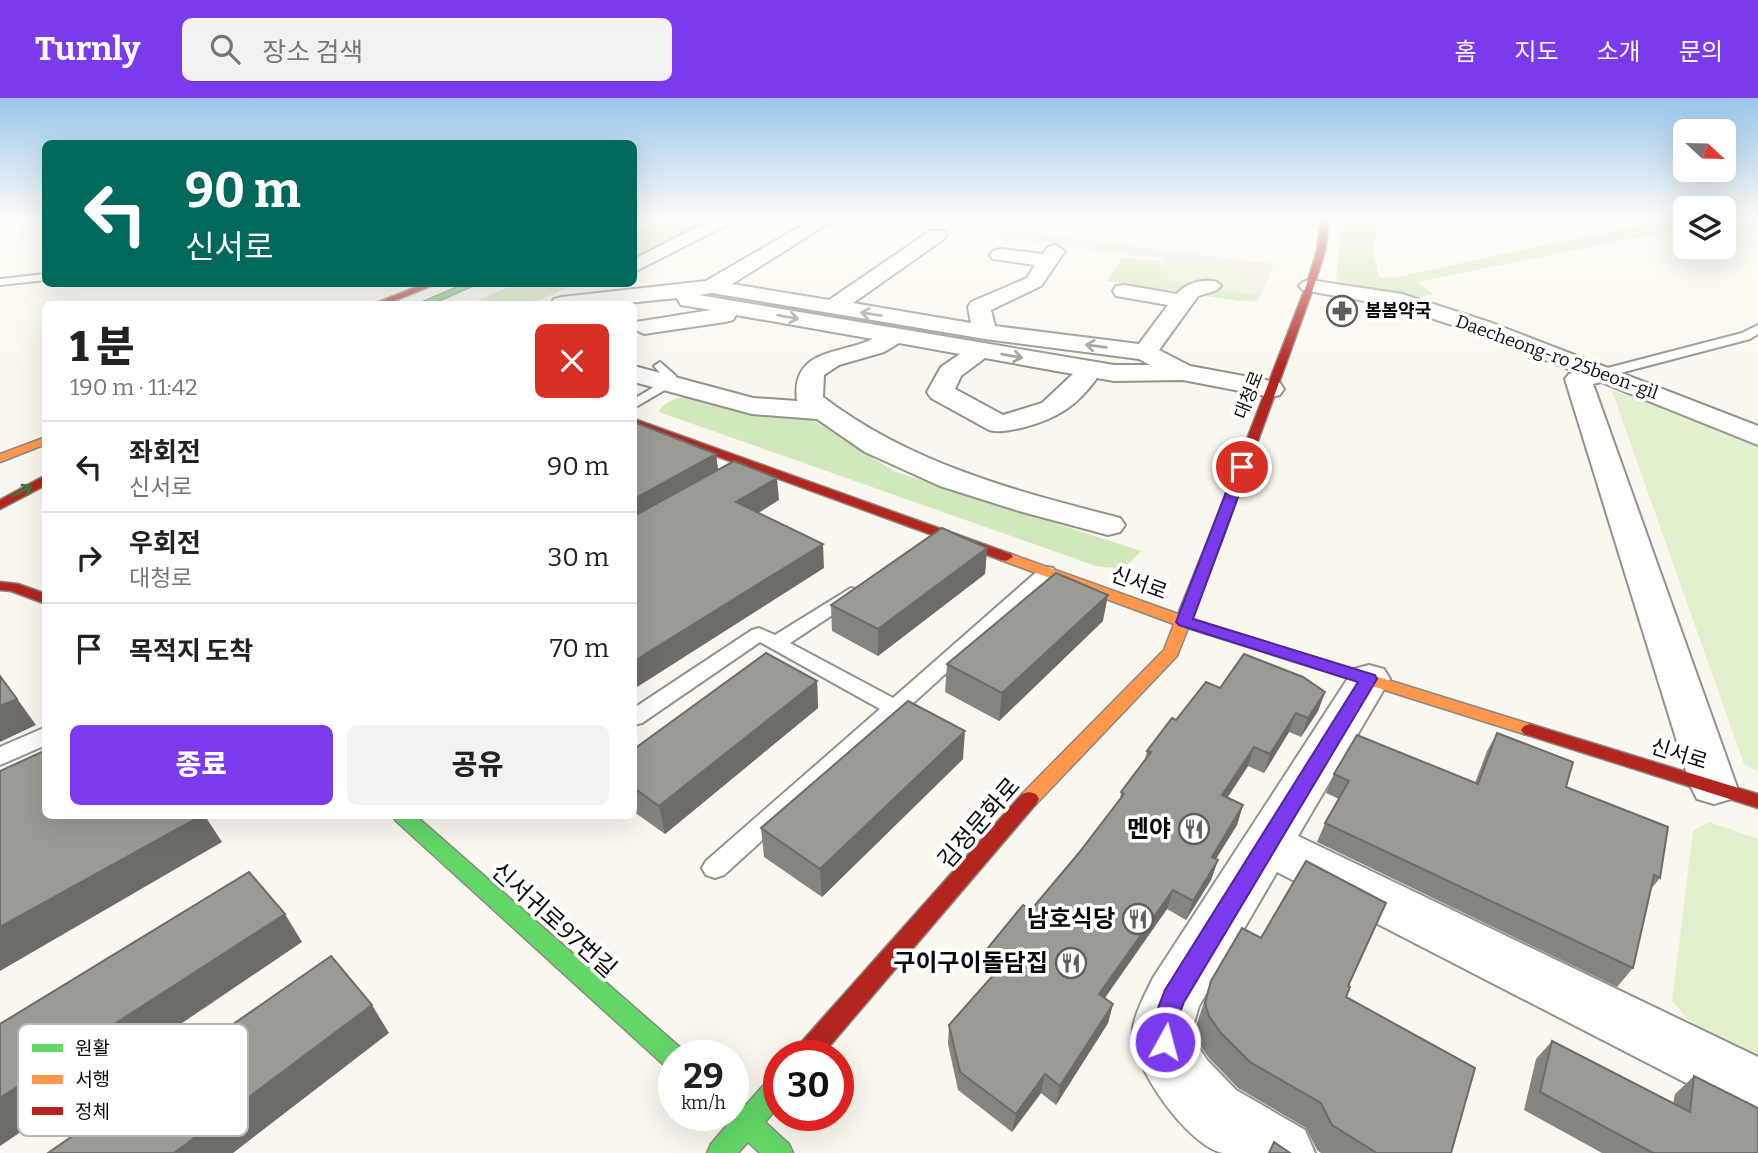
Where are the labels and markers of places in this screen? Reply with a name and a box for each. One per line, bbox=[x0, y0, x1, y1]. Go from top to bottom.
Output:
pharmacy icon: 봄봄약국 bbox=[1325, 294, 1359, 328]
place label: 봄봄약국 bbox=[1365, 300, 1431, 322]
pin bbox=[1212, 437, 1272, 497]
restaurant icon: 멘야 bbox=[1177, 812, 1211, 846]
place label: 멘야 bbox=[1127, 815, 1171, 843]
restaurant icon: 남호식당 bbox=[1121, 902, 1155, 936]
place label: 남호식당 bbox=[1027, 905, 1115, 933]
restaurant icon: 구이구이돌담집 bbox=[1054, 946, 1088, 980]
place label: 구이구이돌담집 bbox=[893, 949, 1048, 977]

